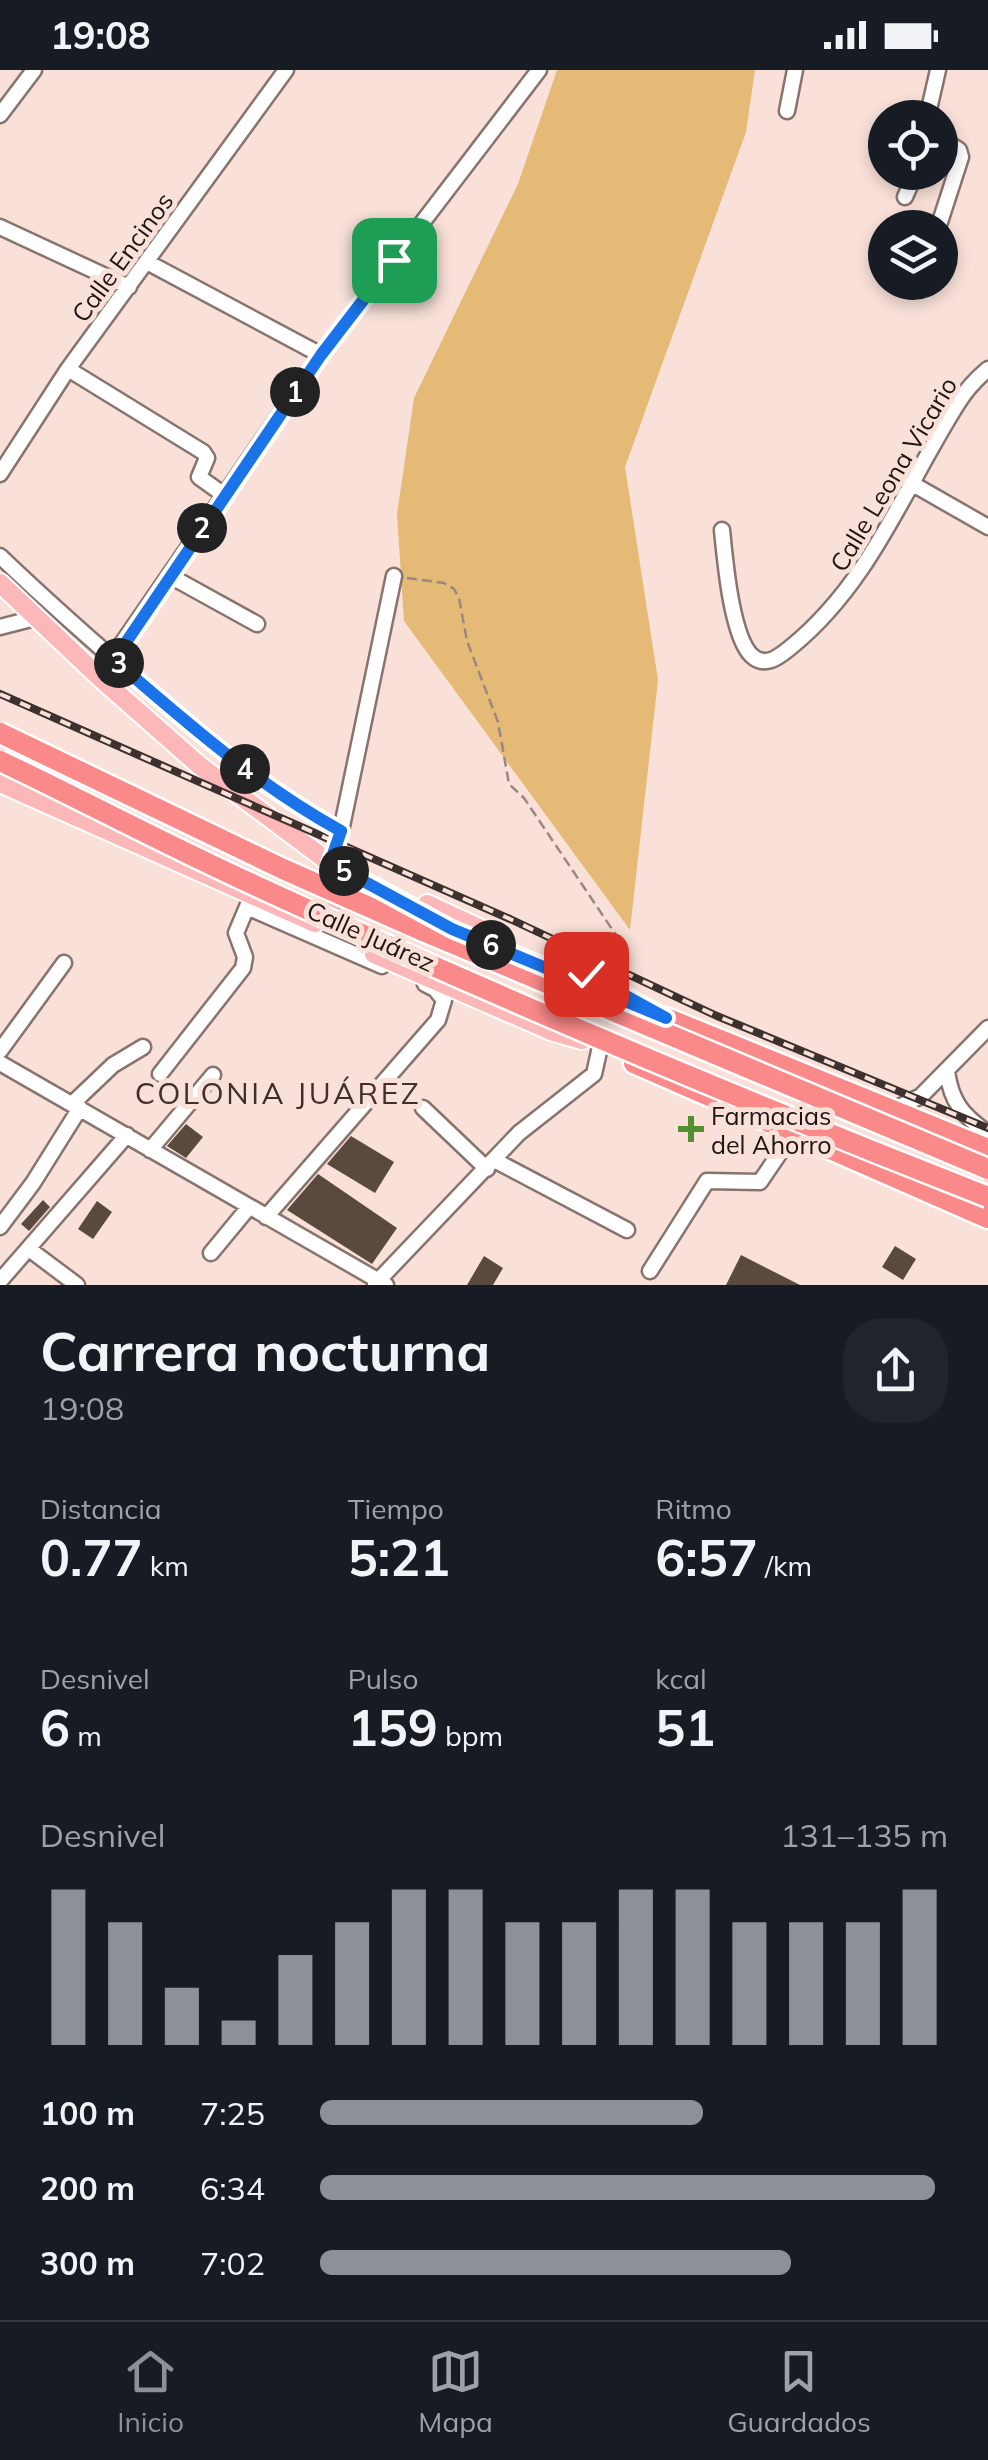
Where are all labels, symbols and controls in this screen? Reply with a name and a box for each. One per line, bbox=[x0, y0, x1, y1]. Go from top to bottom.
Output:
text: 19:08 bbox=[50, 11, 151, 59]
map controls bbox=[868, 100, 958, 300]
button: locate bbox=[868, 100, 958, 190]
street label: Calle Encinos bbox=[65, 186, 179, 328]
button: layers bbox=[868, 210, 958, 300]
pin bbox=[352, 218, 437, 303]
icon: arrive bbox=[367, 233, 422, 288]
pin: 1 bbox=[270, 367, 320, 417]
street label: Calle Leona Vicario bbox=[823, 371, 963, 577]
text: 1 bbox=[287, 374, 303, 409]
pin: 2 bbox=[177, 503, 227, 553]
text: 2 bbox=[194, 510, 210, 545]
pin: 3 bbox=[94, 638, 144, 688]
text: 3 bbox=[111, 645, 127, 680]
pin: 4 bbox=[220, 744, 270, 794]
text: 4 bbox=[237, 751, 253, 786]
pin: 5 bbox=[319, 846, 369, 896]
text: 5 bbox=[336, 853, 352, 888]
street label: Calle Juárez bbox=[302, 894, 440, 978]
pin: 6 bbox=[466, 920, 516, 970]
text: 6 bbox=[483, 927, 499, 962]
pin bbox=[544, 932, 629, 1017]
icon: check bbox=[559, 947, 614, 1002]
district label: COLONIA JUÁREZ bbox=[135, 1074, 421, 1112]
place label: Farmacias del Ahorro bbox=[711, 1100, 832, 1160]
marker: Farmacias del Ahorro bbox=[680, 1118, 702, 1140]
text: Carrera nocturna bbox=[40, 1316, 490, 1385]
button: share bbox=[843, 1318, 948, 1423]
text: 19:08 bbox=[40, 1388, 124, 1428]
text: Distancia bbox=[40, 1491, 162, 1526]
text: Tiempo bbox=[348, 1491, 444, 1526]
text: Ritmo bbox=[655, 1491, 732, 1526]
text: 0.77 bbox=[40, 1526, 142, 1589]
text: 5:21 bbox=[348, 1526, 450, 1589]
text: 6:57 bbox=[655, 1526, 758, 1589]
text: km bbox=[142, 1548, 189, 1583]
text: /km bbox=[758, 1548, 812, 1583]
text: Desnivel bbox=[40, 1661, 150, 1696]
text: Pulso bbox=[348, 1661, 418, 1696]
text: kcal bbox=[655, 1661, 707, 1696]
text: 6 bbox=[40, 1696, 70, 1759]
text: 159 bbox=[348, 1696, 438, 1759]
text: 51 bbox=[655, 1696, 715, 1759]
text: m bbox=[70, 1718, 102, 1753]
text: bpm bbox=[438, 1718, 503, 1753]
text: Desnivel bbox=[40, 1815, 165, 1855]
text: 131–135 m bbox=[780, 1815, 948, 1855]
text: 100 m bbox=[40, 2093, 135, 2133]
text: 7:25 bbox=[200, 2093, 265, 2133]
text: 200 m bbox=[40, 2168, 135, 2208]
text: 6:34 bbox=[200, 2168, 265, 2208]
text: 300 m bbox=[40, 2243, 135, 2283]
text: 7:02 bbox=[200, 2243, 265, 2283]
tab: Inicio bbox=[117, 2344, 184, 2439]
tab: Mapa bbox=[418, 2344, 493, 2439]
tab: Guardados bbox=[727, 2344, 871, 2439]

